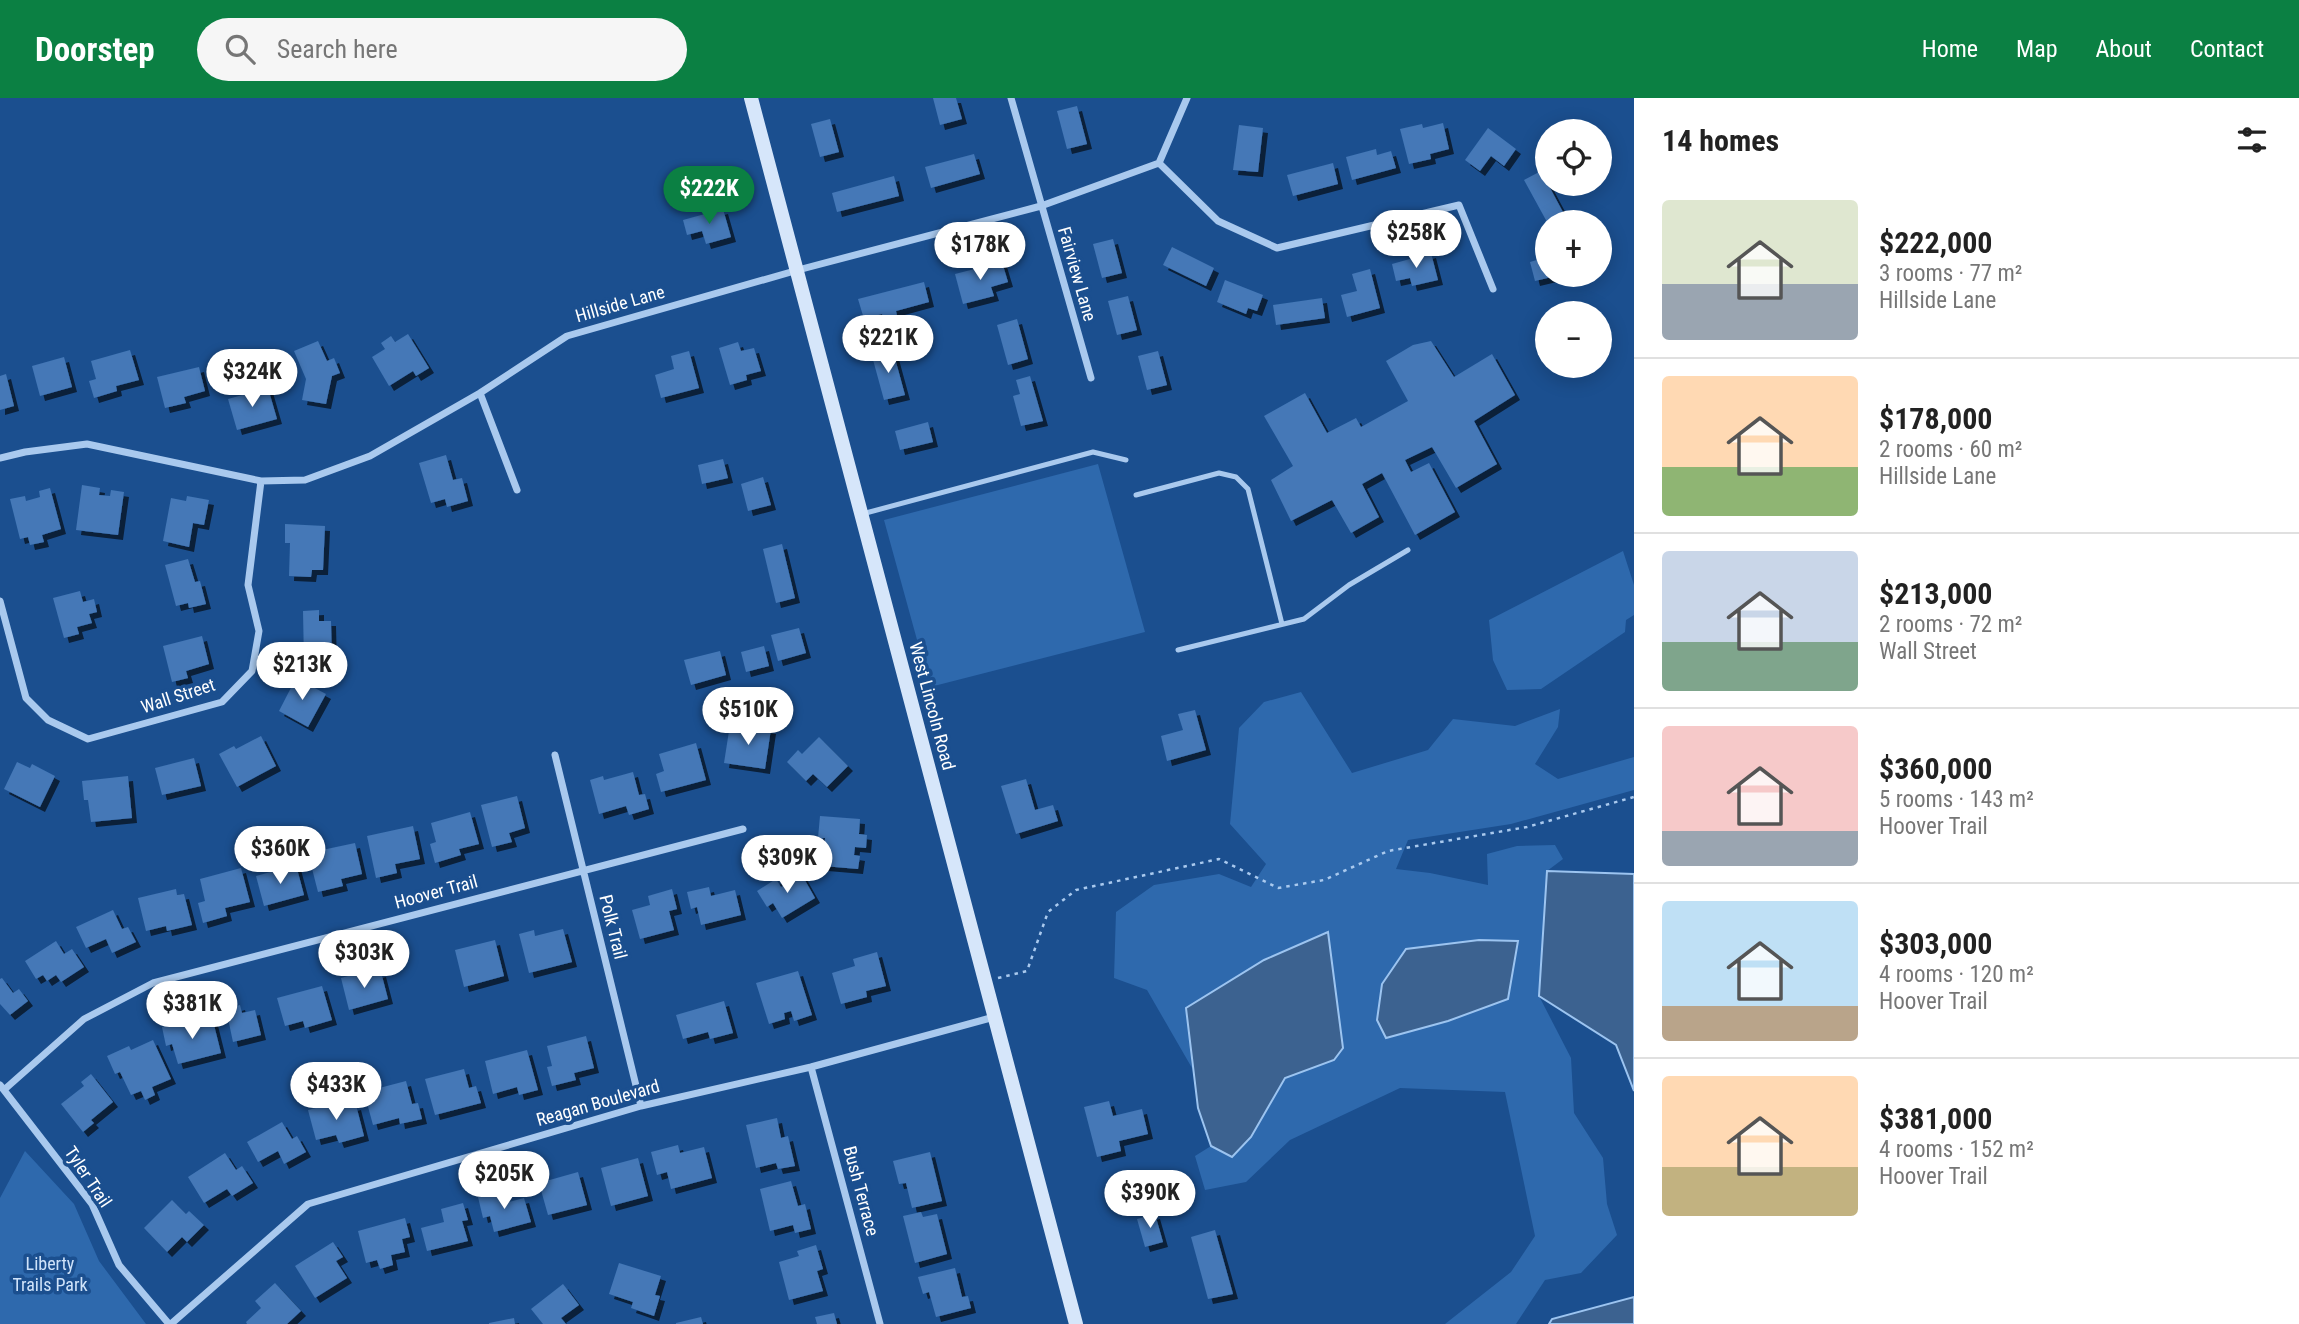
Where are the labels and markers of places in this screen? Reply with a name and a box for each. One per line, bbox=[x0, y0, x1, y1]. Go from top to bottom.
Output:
pin: $222K bbox=[660, 166, 758, 226]
pin: $258K bbox=[1367, 211, 1465, 270]
pin: $178K bbox=[931, 222, 1029, 282]
pin: $221K bbox=[839, 316, 937, 375]
pin: $324K bbox=[203, 350, 301, 409]
pin: $213K bbox=[253, 642, 351, 702]
pin: $510K bbox=[699, 688, 797, 747]
pin: $360K bbox=[231, 826, 329, 886]
pin: $309K bbox=[738, 836, 836, 895]
pin: $303K bbox=[315, 930, 413, 990]
pin: $381K bbox=[143, 982, 241, 1041]
pin: $433K bbox=[287, 1062, 385, 1122]
pin: $205K bbox=[455, 1152, 553, 1211]
pin: $390K bbox=[1101, 1170, 1199, 1230]

